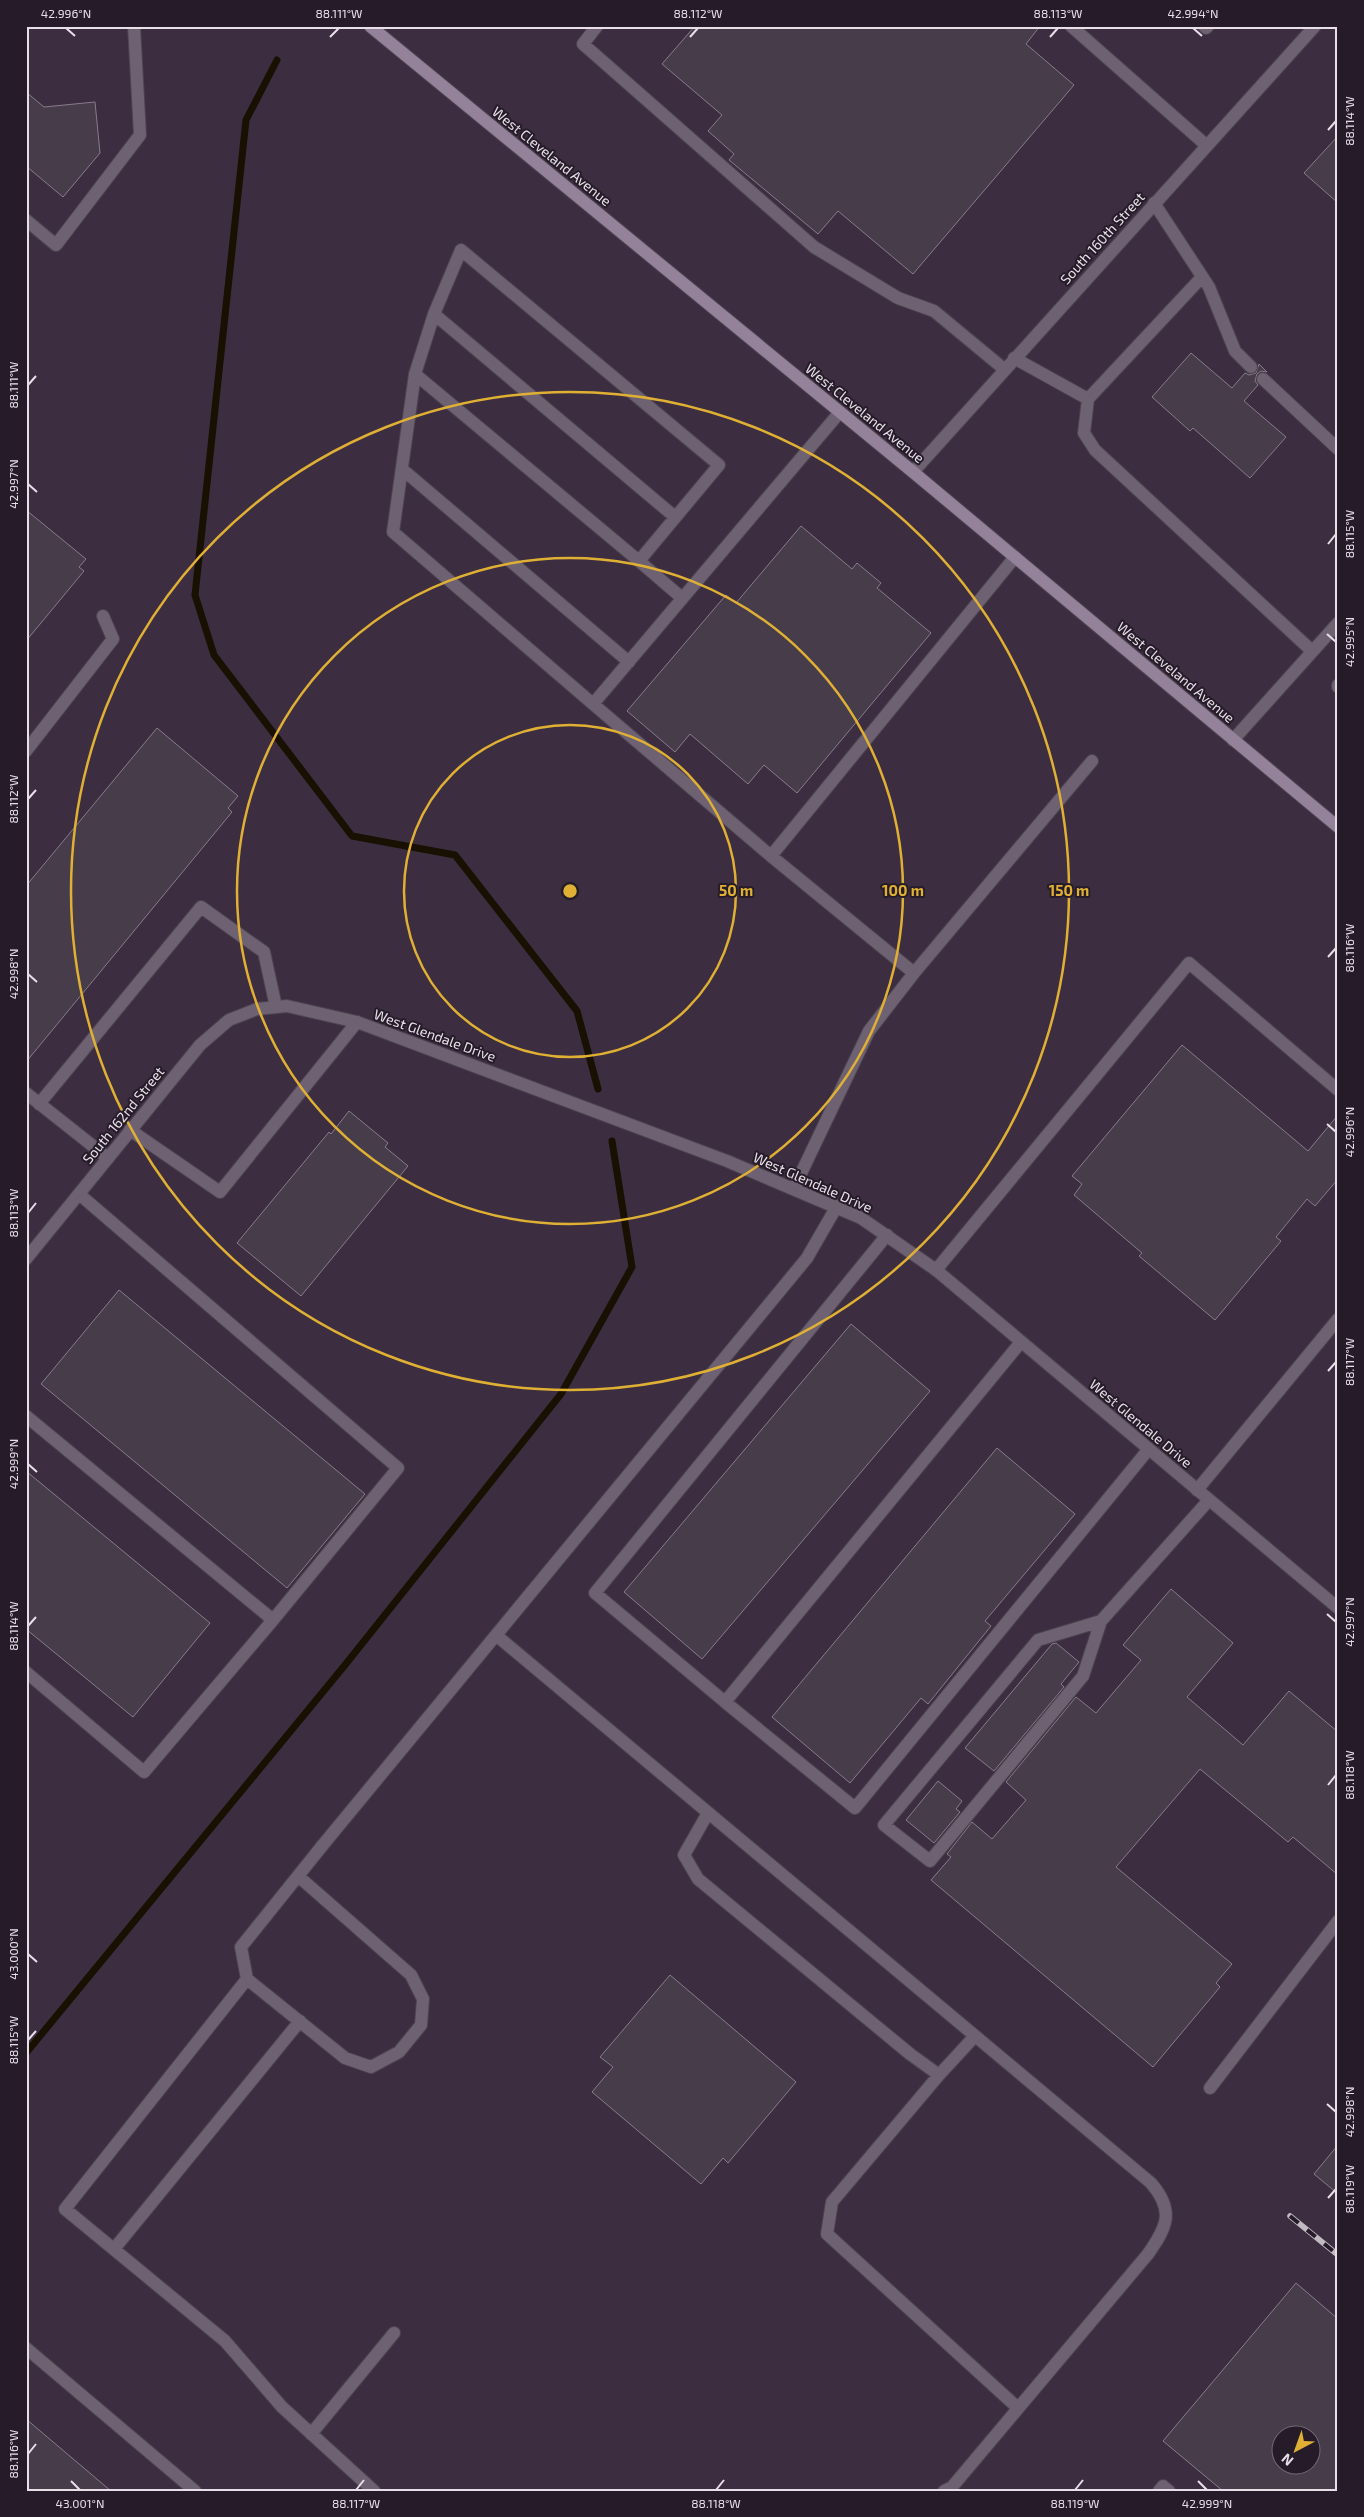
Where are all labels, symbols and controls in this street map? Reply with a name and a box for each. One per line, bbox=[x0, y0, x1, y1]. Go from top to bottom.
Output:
text: 42.996°N bbox=[41, 6, 91, 20]
text: 88.111°W bbox=[316, 6, 362, 20]
text: 88.112°W bbox=[674, 6, 722, 20]
text: 88.113°W bbox=[1034, 6, 1082, 20]
text: 42.994°N bbox=[1168, 6, 1218, 20]
text: 88.114°W bbox=[1342, 96, 1356, 146]
street label: West Cleveland Avenue bbox=[489, 103, 615, 209]
street label: South 160th Street bbox=[1056, 189, 1148, 287]
street label: West Cleveland Avenue bbox=[802, 360, 928, 466]
text: 88.111°W bbox=[6, 362, 20, 408]
text: 42.997°N bbox=[6, 459, 20, 509]
text: 88.115°W bbox=[1342, 510, 1356, 558]
text: 42.995°N bbox=[1342, 617, 1356, 667]
street label: West Cleveland Avenue bbox=[1114, 618, 1238, 726]
text: 88.112°W bbox=[6, 775, 20, 823]
text: 50 m bbox=[719, 881, 753, 899]
text: 100 m bbox=[882, 881, 924, 899]
text: 150 m bbox=[1049, 881, 1089, 899]
centre of rings bbox=[561, 882, 579, 900]
text: 88.116°W bbox=[1342, 924, 1356, 972]
text: 42.998°N bbox=[6, 949, 20, 999]
street label: West Glendale Drive bbox=[372, 1005, 498, 1065]
street label: South 162nd Street bbox=[79, 1063, 167, 1167]
text: 42.996°N bbox=[1342, 1107, 1356, 1157]
street label: West Glendale Drive bbox=[751, 1148, 875, 1216]
text: 88.113°W bbox=[6, 1189, 20, 1237]
text: 88.117°W bbox=[1342, 1338, 1356, 1386]
street label: West Glendale Drive bbox=[1086, 1375, 1196, 1471]
text: 42.999°N bbox=[6, 1439, 20, 1489]
text: 42.997°N bbox=[1342, 1597, 1356, 1647]
text: 88.114°W bbox=[6, 1601, 20, 1651]
text: 88.118°W bbox=[1342, 1750, 1356, 1800]
text: 43.000°N bbox=[6, 1928, 20, 1980]
text: 88.115°W bbox=[6, 2016, 20, 2064]
text: 42.998°N bbox=[1342, 2087, 1356, 2137]
text: 88.119°W bbox=[1342, 2165, 1356, 2213]
north arrow bbox=[1272, 2424, 1322, 2474]
text: 88.116°W bbox=[6, 2430, 20, 2478]
text: N bbox=[1278, 2450, 1297, 2470]
text: 43.001°N bbox=[56, 2496, 104, 2510]
text: 88.117°W bbox=[332, 2496, 380, 2510]
text: 88.118°W bbox=[691, 2496, 741, 2510]
text: 88.119°W bbox=[1051, 2496, 1099, 2510]
text: 42.999°N bbox=[1182, 2496, 1232, 2510]

